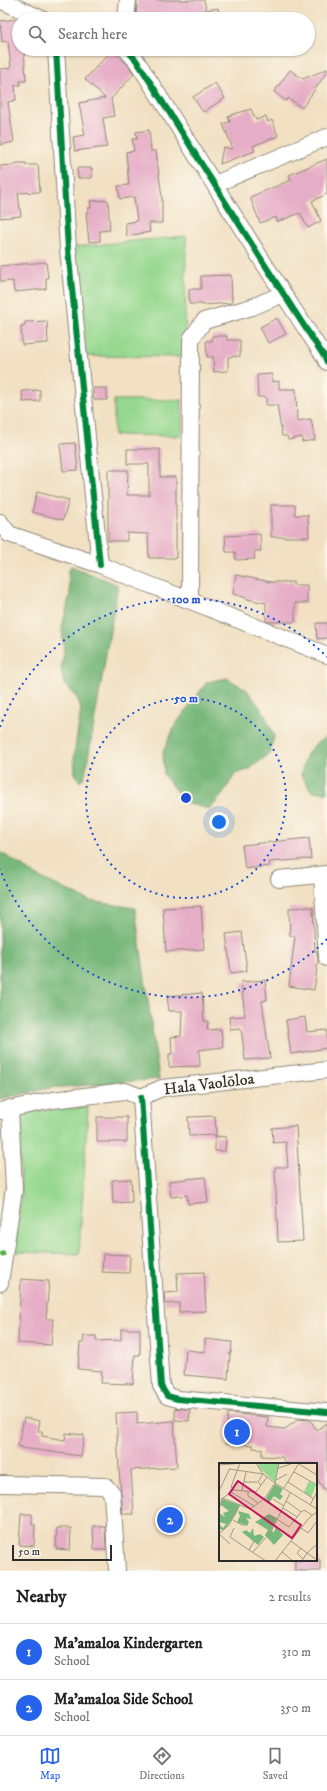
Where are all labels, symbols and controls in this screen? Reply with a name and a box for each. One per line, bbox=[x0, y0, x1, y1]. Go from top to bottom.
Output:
search box bbox=[12, 12, 315, 56]
icon: search bbox=[26, 23, 48, 45]
text: Search here bbox=[58, 25, 127, 44]
text: 100 m bbox=[172, 592, 200, 607]
text: 50 m bbox=[173, 691, 198, 706]
centre of rings bbox=[179, 791, 193, 805]
your location bbox=[209, 812, 229, 832]
street label: Hala Vaolōloa bbox=[163, 1069, 255, 1099]
pin: 1 bbox=[224, 1417, 250, 1447]
inset map bbox=[219, 1463, 317, 1561]
pin: 2 bbox=[157, 1505, 183, 1535]
scale bar bbox=[12, 1543, 112, 1562]
text: 50 m bbox=[18, 1545, 40, 1559]
text: Nearby bbox=[16, 1586, 66, 1608]
text: 2 results bbox=[269, 1589, 311, 1605]
text: Ma'amaloa Kindergarten bbox=[54, 1634, 203, 1653]
text: 1 bbox=[27, 1644, 31, 1660]
text: 310 m bbox=[282, 1644, 311, 1660]
text: School bbox=[54, 1653, 90, 1669]
text: Ma'amaloa Side School bbox=[54, 1690, 193, 1709]
text: 2 bbox=[26, 1700, 32, 1716]
text: 350 m bbox=[280, 1700, 311, 1716]
text: School bbox=[54, 1709, 90, 1725]
tab: Map bbox=[39, 1745, 61, 1783]
tab: Directions bbox=[139, 1745, 185, 1783]
tab: Saved bbox=[263, 1745, 288, 1783]

